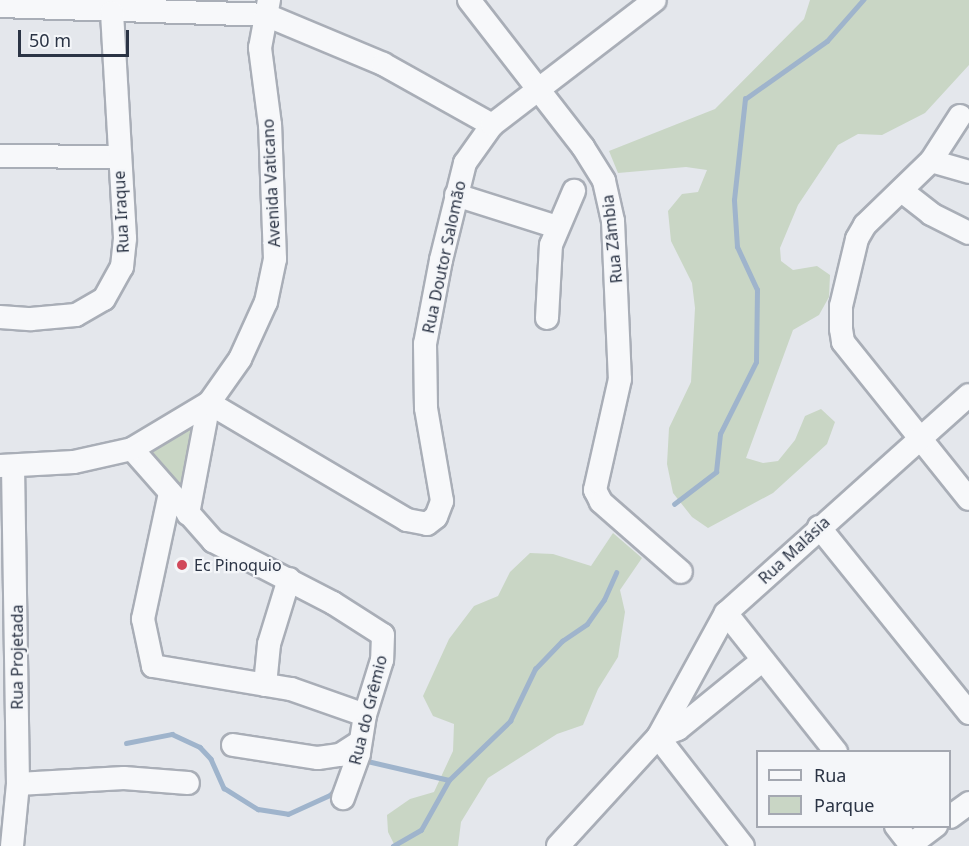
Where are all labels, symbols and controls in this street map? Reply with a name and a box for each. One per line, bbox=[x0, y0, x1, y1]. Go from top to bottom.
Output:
scale bar bbox=[21, 18, 132, 56]
text: 50 m bbox=[29, 28, 71, 52]
street label: Avenida Vaticano bbox=[258, 118, 284, 248]
street label: Rua Iraque bbox=[109, 170, 133, 254]
street label: Rua Doutor Salomão bbox=[418, 179, 470, 335]
street label: Rua Zâmbia bbox=[598, 194, 626, 284]
street label: Rua Malásia bbox=[754, 512, 834, 588]
place label: Ec Pinoquio bbox=[194, 555, 282, 575]
marker: Ec Pinoquio bbox=[175, 558, 189, 572]
street label: Rua Projetada bbox=[7, 604, 27, 710]
street label: Rua do Grêmio bbox=[345, 653, 391, 767]
legend bbox=[756, 750, 951, 828]
text: Rua bbox=[814, 763, 846, 787]
text: Parque bbox=[814, 793, 874, 817]

